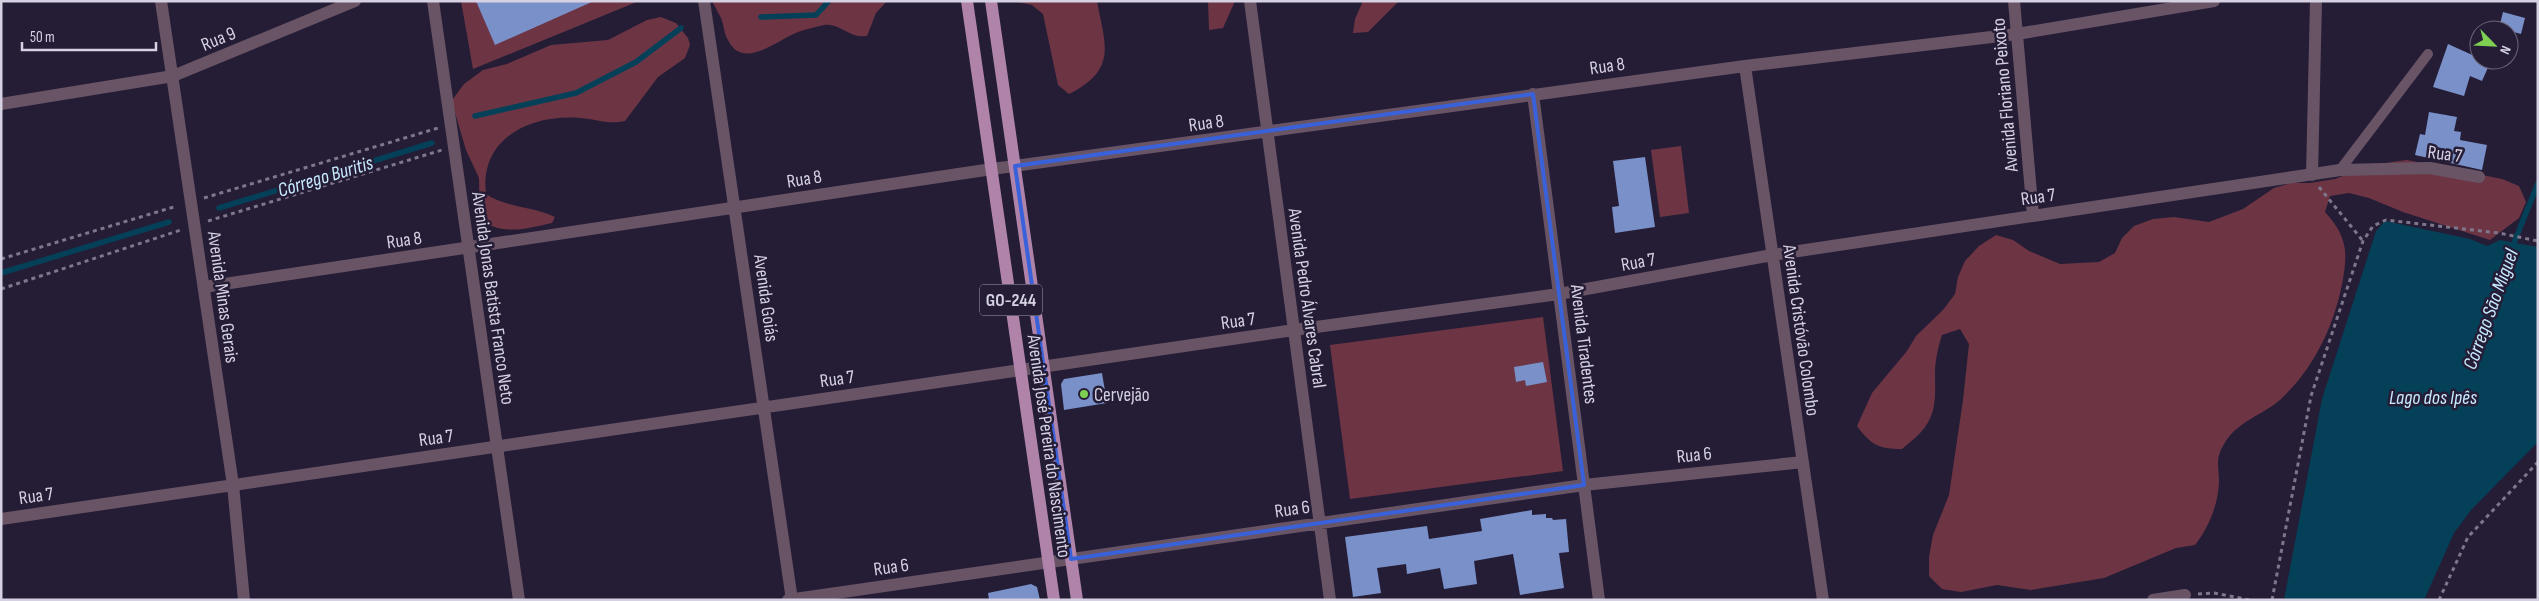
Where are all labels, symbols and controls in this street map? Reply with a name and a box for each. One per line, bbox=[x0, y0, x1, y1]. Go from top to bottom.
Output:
street label: Avenida Floriano Peixoto bbox=[1987, 17, 2024, 174]
scale bar bbox=[22, 20, 156, 52]
north arrow bbox=[2469, 20, 2519, 70]
street label: Rua 9 bbox=[198, 22, 239, 57]
text: 50 m bbox=[30, 28, 55, 47]
text: N bbox=[2496, 43, 2515, 57]
street label: Rua 8 bbox=[1588, 53, 1626, 80]
street label: Rua 8 bbox=[1187, 110, 1225, 137]
street label: Rua 7 bbox=[2426, 141, 2464, 168]
water label: Córrego Buritis bbox=[275, 151, 376, 203]
street label: Rua 8 bbox=[785, 165, 824, 194]
street label: Rua 7 bbox=[2019, 184, 2057, 211]
street label: Avenida Jonas Batista Franco Neto bbox=[466, 189, 519, 406]
street label: Avenida Pedro Álvares Cabral bbox=[1282, 206, 1331, 390]
street label: Rua 8 bbox=[385, 227, 423, 254]
street label: Avenida Minas Gerais bbox=[202, 229, 243, 365]
street label: Avenida Cristóvão Colombo bbox=[1777, 242, 1824, 417]
water label: Córrego São Miguel bbox=[2458, 245, 2524, 373]
street label: Rua 7 bbox=[1619, 248, 1658, 277]
street label: Avenida Goiás bbox=[748, 252, 783, 343]
street label: Avenida Tiradentes bbox=[1565, 282, 1602, 405]
road number: GO-244 bbox=[980, 284, 1042, 316]
street label: Rua 7 bbox=[1219, 308, 1257, 335]
street label: Avenida José Pereira do Nascimento bbox=[1021, 332, 1076, 559]
street label: Rua 7 bbox=[818, 366, 856, 393]
place label: Cervejão bbox=[1094, 384, 1150, 407]
water label: Lago dos Ipês bbox=[2389, 386, 2477, 410]
marker: Cervejão bbox=[1078, 388, 1090, 400]
street label: Rua 7 bbox=[417, 425, 455, 452]
street label: Rua 6 bbox=[1675, 442, 1713, 469]
street label: Rua 7 bbox=[17, 483, 55, 510]
street label: Rua 6 bbox=[1273, 496, 1311, 523]
street label: Rua 6 bbox=[872, 554, 910, 581]

